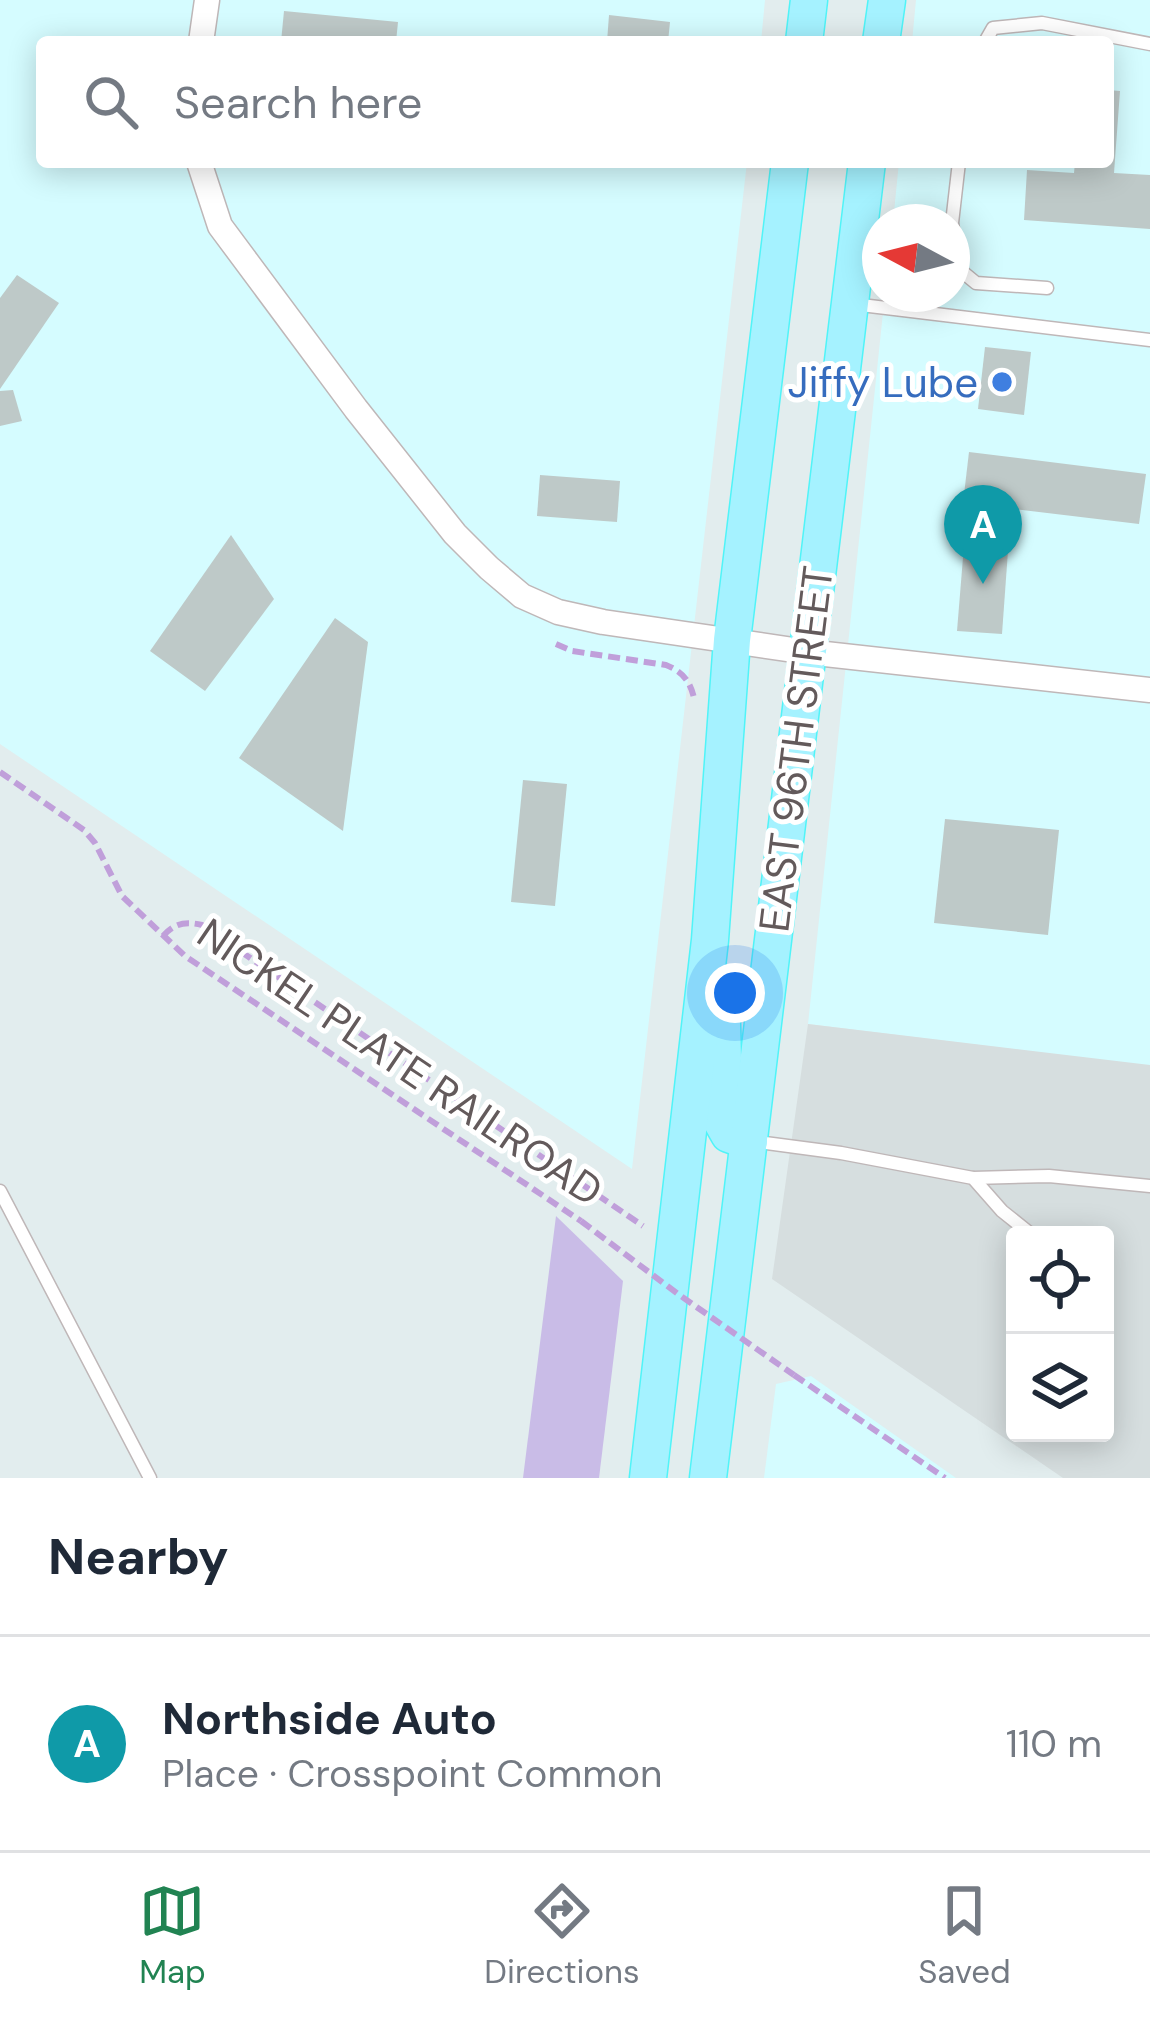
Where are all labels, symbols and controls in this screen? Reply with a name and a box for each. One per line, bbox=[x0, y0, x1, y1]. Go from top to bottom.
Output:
search box bbox=[36, 36, 1114, 168]
icon: search bbox=[78, 69, 144, 135]
text: Search here bbox=[174, 73, 422, 132]
north arrow bbox=[862, 204, 970, 312]
place label: Jiffy Lube bbox=[787, 355, 978, 410]
marker: Jiffy Lube bbox=[989, 369, 1015, 395]
pin: A bbox=[944, 485, 1022, 584]
street label: EAST 96TH STREET bbox=[746, 563, 846, 935]
street label: NICKEL PLATE RAILROAD bbox=[187, 906, 613, 1218]
your location bbox=[705, 963, 765, 1023]
map controls bbox=[1006, 1226, 1114, 1442]
button: locate bbox=[1006, 1226, 1114, 1334]
button: layers bbox=[1006, 1334, 1114, 1442]
text: Nearby bbox=[48, 1523, 229, 1590]
text: Northside Auto bbox=[162, 1689, 497, 1748]
text: A bbox=[73, 1718, 101, 1769]
text: 110 m bbox=[1006, 1718, 1102, 1769]
text: Place · Crosspoint Common bbox=[162, 1748, 662, 1799]
tab: Map bbox=[139, 1878, 206, 1993]
tab: Directions bbox=[484, 1878, 640, 1993]
tab: Saved bbox=[918, 1878, 1011, 1993]

